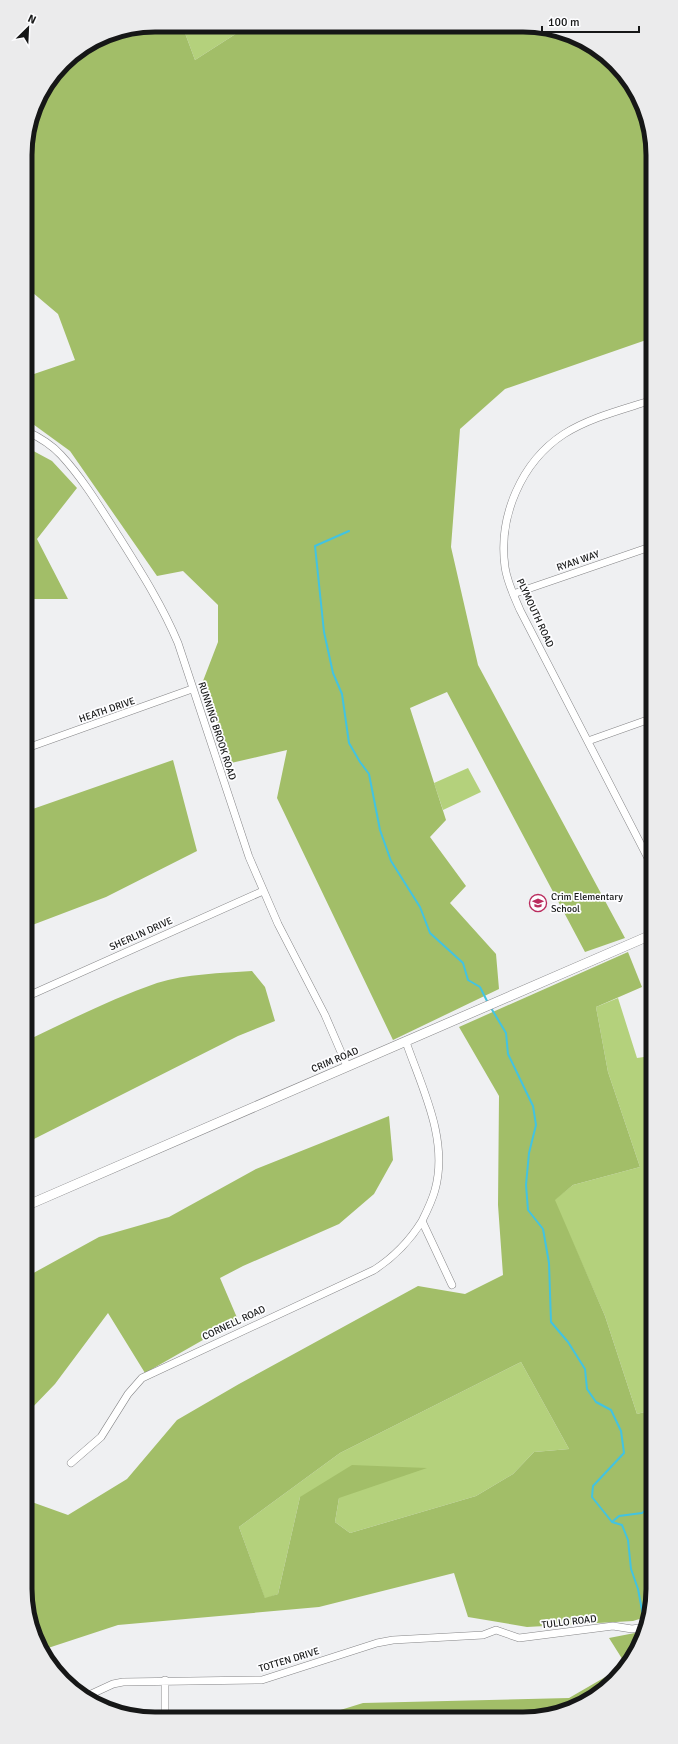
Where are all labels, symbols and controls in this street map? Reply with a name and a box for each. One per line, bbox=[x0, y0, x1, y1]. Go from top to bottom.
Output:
north arrow bbox=[8, 8, 48, 48]
scale bar bbox=[542, 8, 639, 34]
text: N bbox=[26, 12, 38, 27]
text: 100 m bbox=[548, 15, 580, 30]
street label: RYAN WAY bbox=[555, 548, 601, 574]
street label: PLYMOUTH ROAD bbox=[514, 577, 556, 649]
street label: RUNNING BROOK ROAD bbox=[195, 680, 239, 782]
street label: HEATH DRIVE bbox=[77, 695, 137, 725]
place label: Crim Elementary School bbox=[551, 891, 623, 915]
school or university icon: Crim Elementary School bbox=[528, 893, 548, 913]
street label: SHERLIN DRIVE bbox=[108, 915, 175, 953]
street label: CRIM ROAD bbox=[310, 1045, 360, 1075]
street label: CORNELL ROAD bbox=[200, 1303, 268, 1343]
street label: TULLO ROAD bbox=[541, 1613, 597, 1631]
street label: TOTTEN DRIVE bbox=[257, 1645, 321, 1675]

